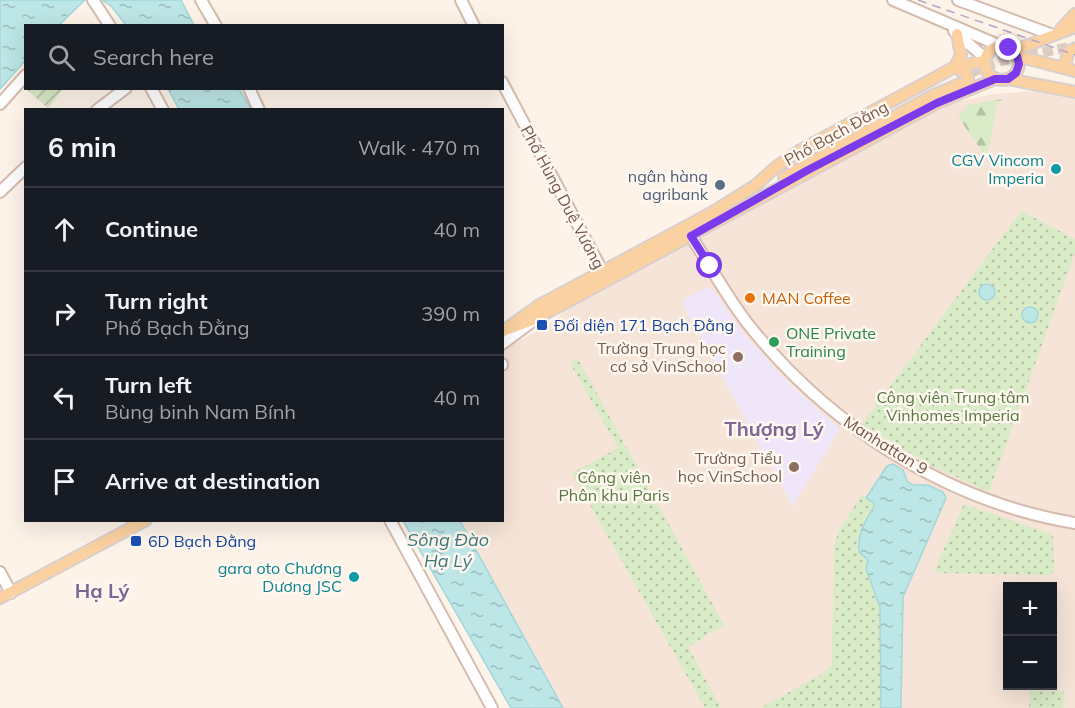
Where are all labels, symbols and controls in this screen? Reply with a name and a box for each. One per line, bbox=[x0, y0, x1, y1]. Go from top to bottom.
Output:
search box bbox=[24, 24, 504, 90]
route end bbox=[995, 34, 1021, 60]
icon: search bbox=[45, 41, 78, 74]
text: Search here bbox=[93, 43, 214, 71]
street label: Phố Bạch Đằng bbox=[781, 96, 891, 170]
street label: Phố Hùng Duệ Vương bbox=[517, 122, 609, 272]
text: 6 min bbox=[48, 131, 117, 164]
text: Walk · 470 m bbox=[358, 135, 480, 160]
place label: CGV Vincom Imperia bbox=[951, 150, 1044, 188]
marker: CGV Vincom Imperia bbox=[1049, 162, 1063, 176]
place label: ngân hàng agribank bbox=[628, 166, 709, 204]
marker: ngân hàng agribank bbox=[713, 178, 727, 192]
icon: ahead bbox=[48, 213, 81, 246]
text: Continue bbox=[105, 215, 198, 243]
text: 40 m bbox=[433, 217, 480, 242]
route start bbox=[696, 252, 722, 278]
text: Turn right bbox=[105, 287, 208, 315]
place label: MAN Coffee bbox=[762, 288, 851, 308]
marker: MAN Coffee bbox=[743, 291, 757, 305]
icon: right bbox=[48, 297, 81, 330]
text: 390 m bbox=[421, 301, 480, 326]
text: Phố Bạch Đằng bbox=[105, 315, 250, 340]
place label: Đối diện 171 Bạch Đằng bbox=[554, 315, 734, 335]
marker: Đối diện 171 Bạch Đằng bbox=[535, 318, 549, 332]
place label: ONE Private Training bbox=[786, 323, 876, 361]
marker: ONE Private Training bbox=[767, 335, 781, 349]
place label: Trường Trung học cơ sở VinSchool bbox=[597, 338, 726, 376]
marker: Trường Trung học cơ sở VinSchool bbox=[731, 350, 745, 364]
text: Turn left bbox=[105, 371, 192, 399]
icon: left bbox=[48, 381, 81, 414]
text: 40 m bbox=[433, 385, 480, 410]
park label: Công viên Trung tâm Vinhomes Imperia bbox=[876, 387, 1030, 425]
text: Bùng binh Nam Bính bbox=[105, 399, 296, 424]
street label: Manhattan 9 bbox=[840, 411, 932, 479]
district label: Thượng Lý bbox=[724, 416, 824, 441]
place label: Trường Tiểu học VinSchool bbox=[678, 448, 782, 486]
marker: Trường Tiểu học VinSchool bbox=[787, 460, 801, 474]
icon: arrive bbox=[48, 465, 81, 498]
text: Arrive at destination bbox=[105, 467, 320, 495]
park label: Công viên Phân khu Paris bbox=[558, 467, 670, 505]
water label: Sông Đào Hạ Lý bbox=[407, 528, 489, 572]
place label: 6D Bạch Đằng bbox=[148, 531, 256, 551]
marker: 6D Bạch Đằng bbox=[129, 534, 143, 548]
place label: gara oto Chương Dương JSC bbox=[218, 558, 342, 596]
marker: gara oto Chương Dương JSC bbox=[347, 570, 361, 584]
district label: Hạ Lý bbox=[75, 578, 129, 603]
map controls bbox=[1003, 582, 1057, 690]
button: + bbox=[1003, 582, 1057, 636]
button: − bbox=[1003, 636, 1057, 690]

